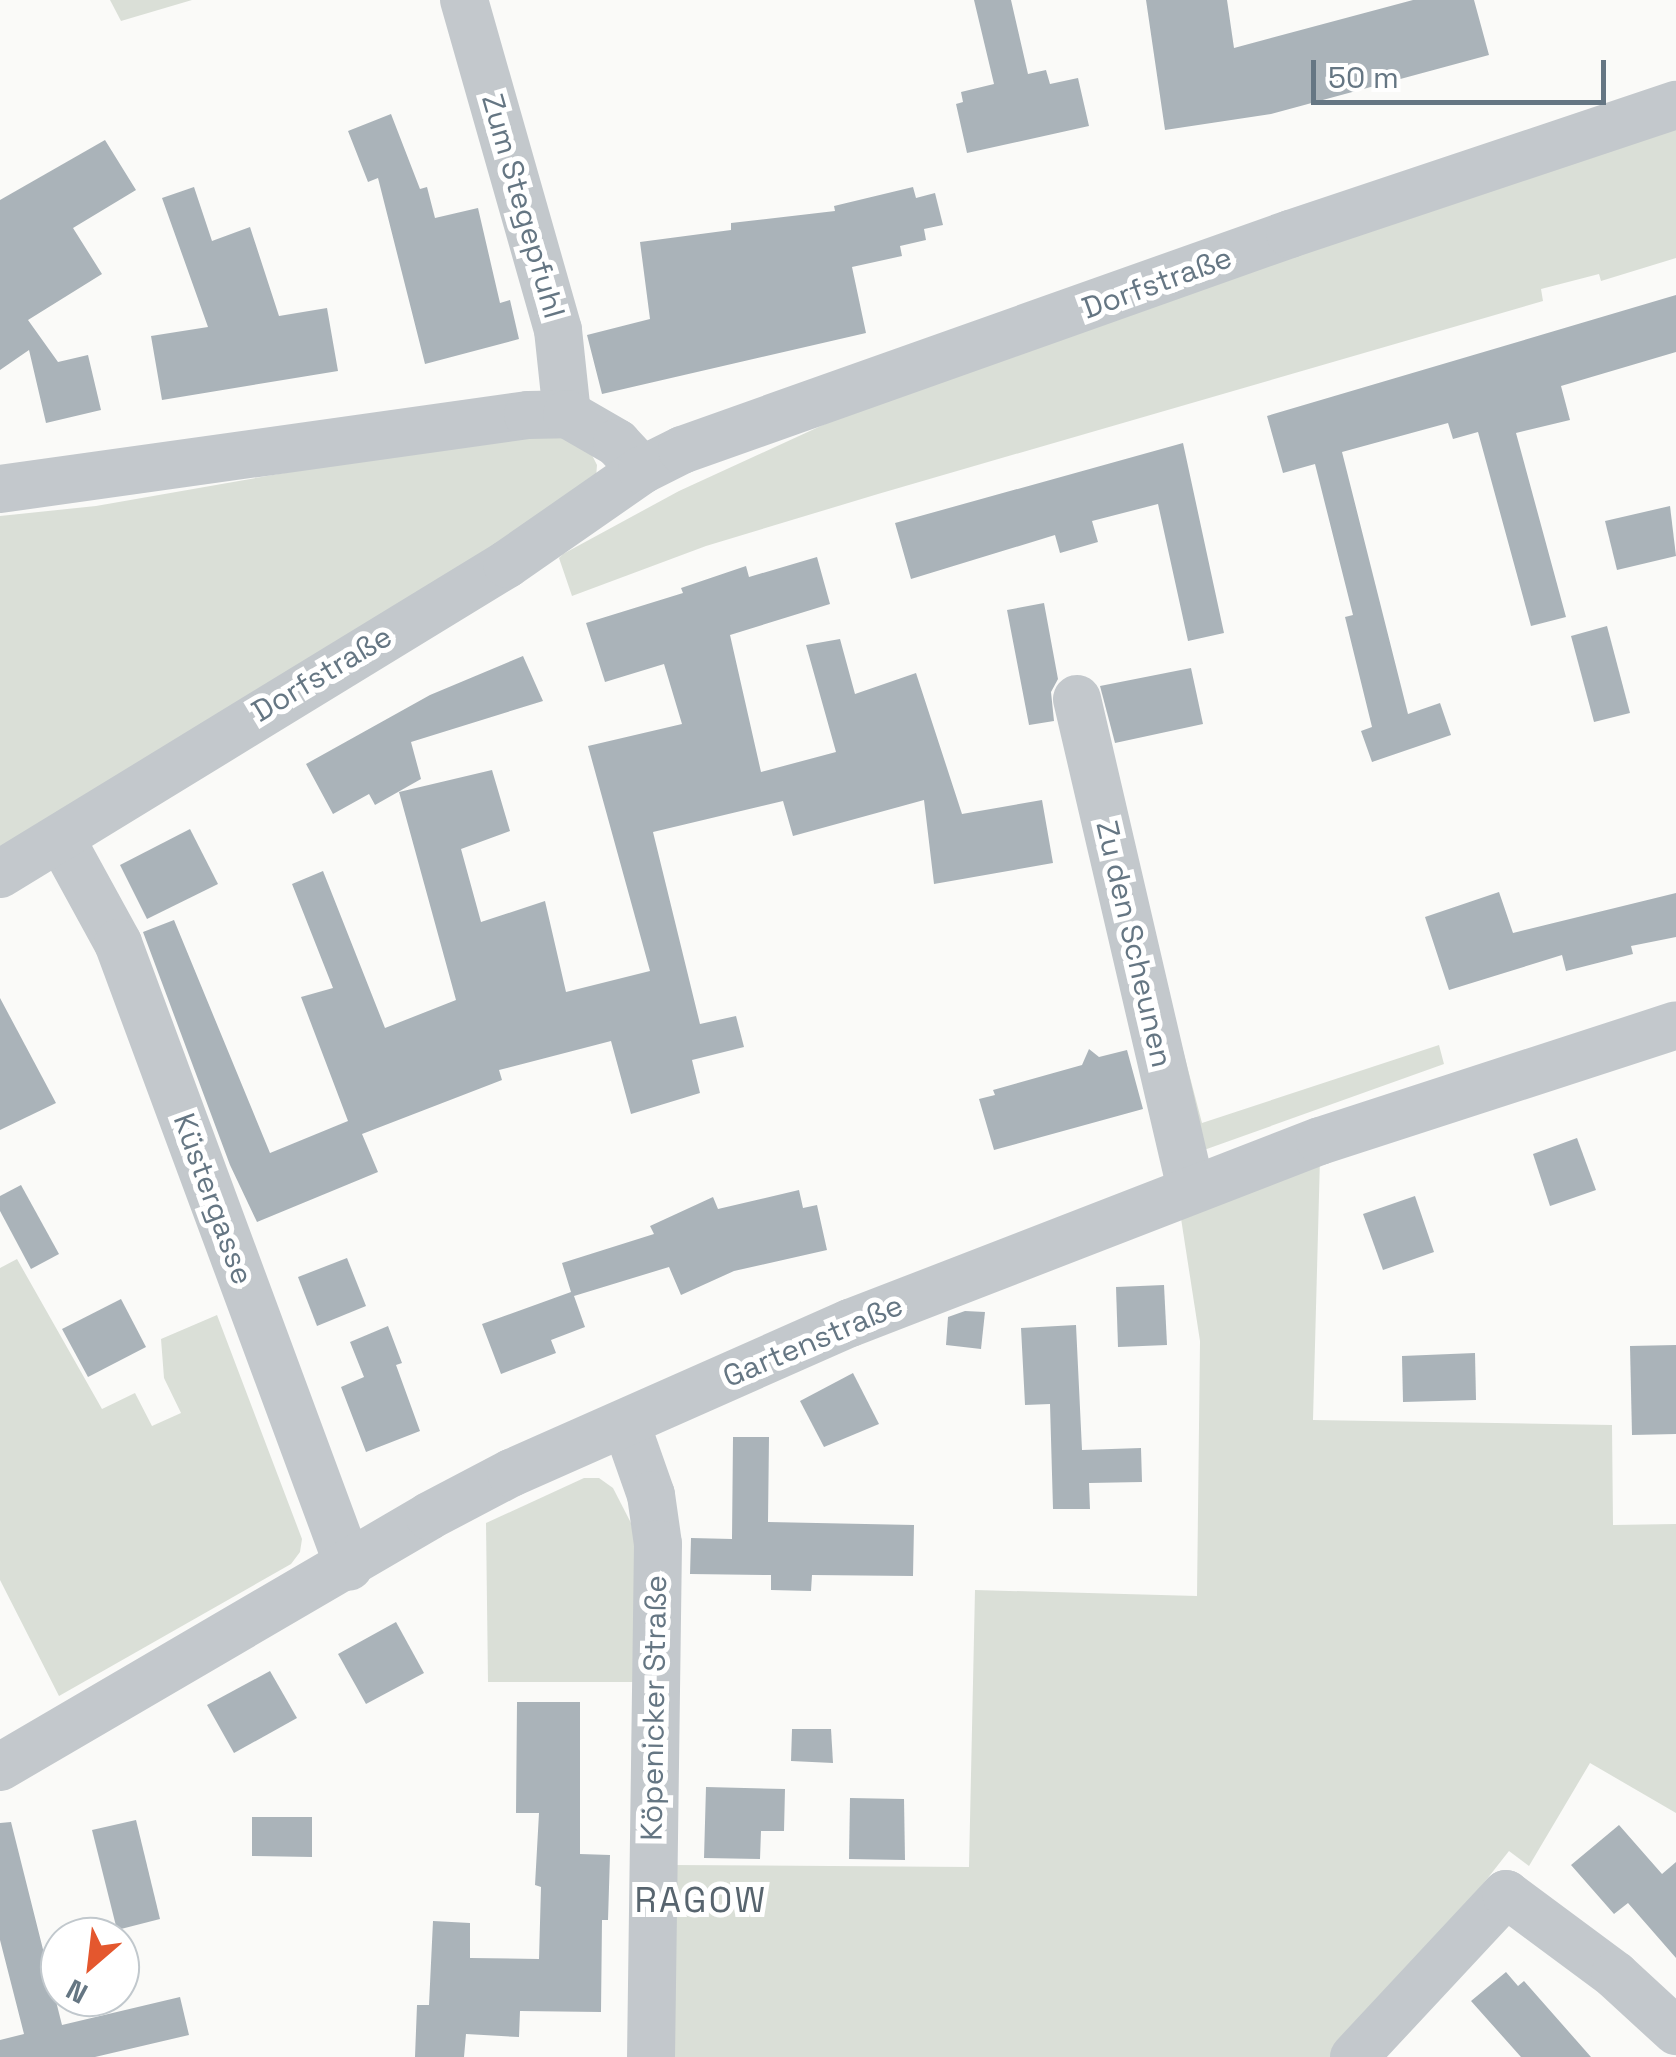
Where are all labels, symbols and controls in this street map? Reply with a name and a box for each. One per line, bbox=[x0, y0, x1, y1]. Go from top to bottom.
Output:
scale bar bbox=[1316, 40, 1611, 102]
text: 50 m bbox=[1328, 58, 1399, 97]
street label: Zum Stegepfuhl bbox=[474, 90, 572, 322]
street label: Dorfstraße bbox=[1077, 239, 1237, 327]
street label: Dorfstraße bbox=[246, 618, 398, 730]
street label: Zu den Scheunen bbox=[1088, 817, 1180, 1071]
street label: Küstergasse bbox=[165, 1109, 261, 1289]
street label: Gartenstraße bbox=[718, 1287, 908, 1395]
street label: Köpenicker Straße bbox=[634, 1575, 674, 1841]
district label: RAGOW bbox=[634, 1879, 768, 1921]
north arrow bbox=[40, 1917, 140, 2017]
text: N bbox=[60, 1971, 94, 2012]

